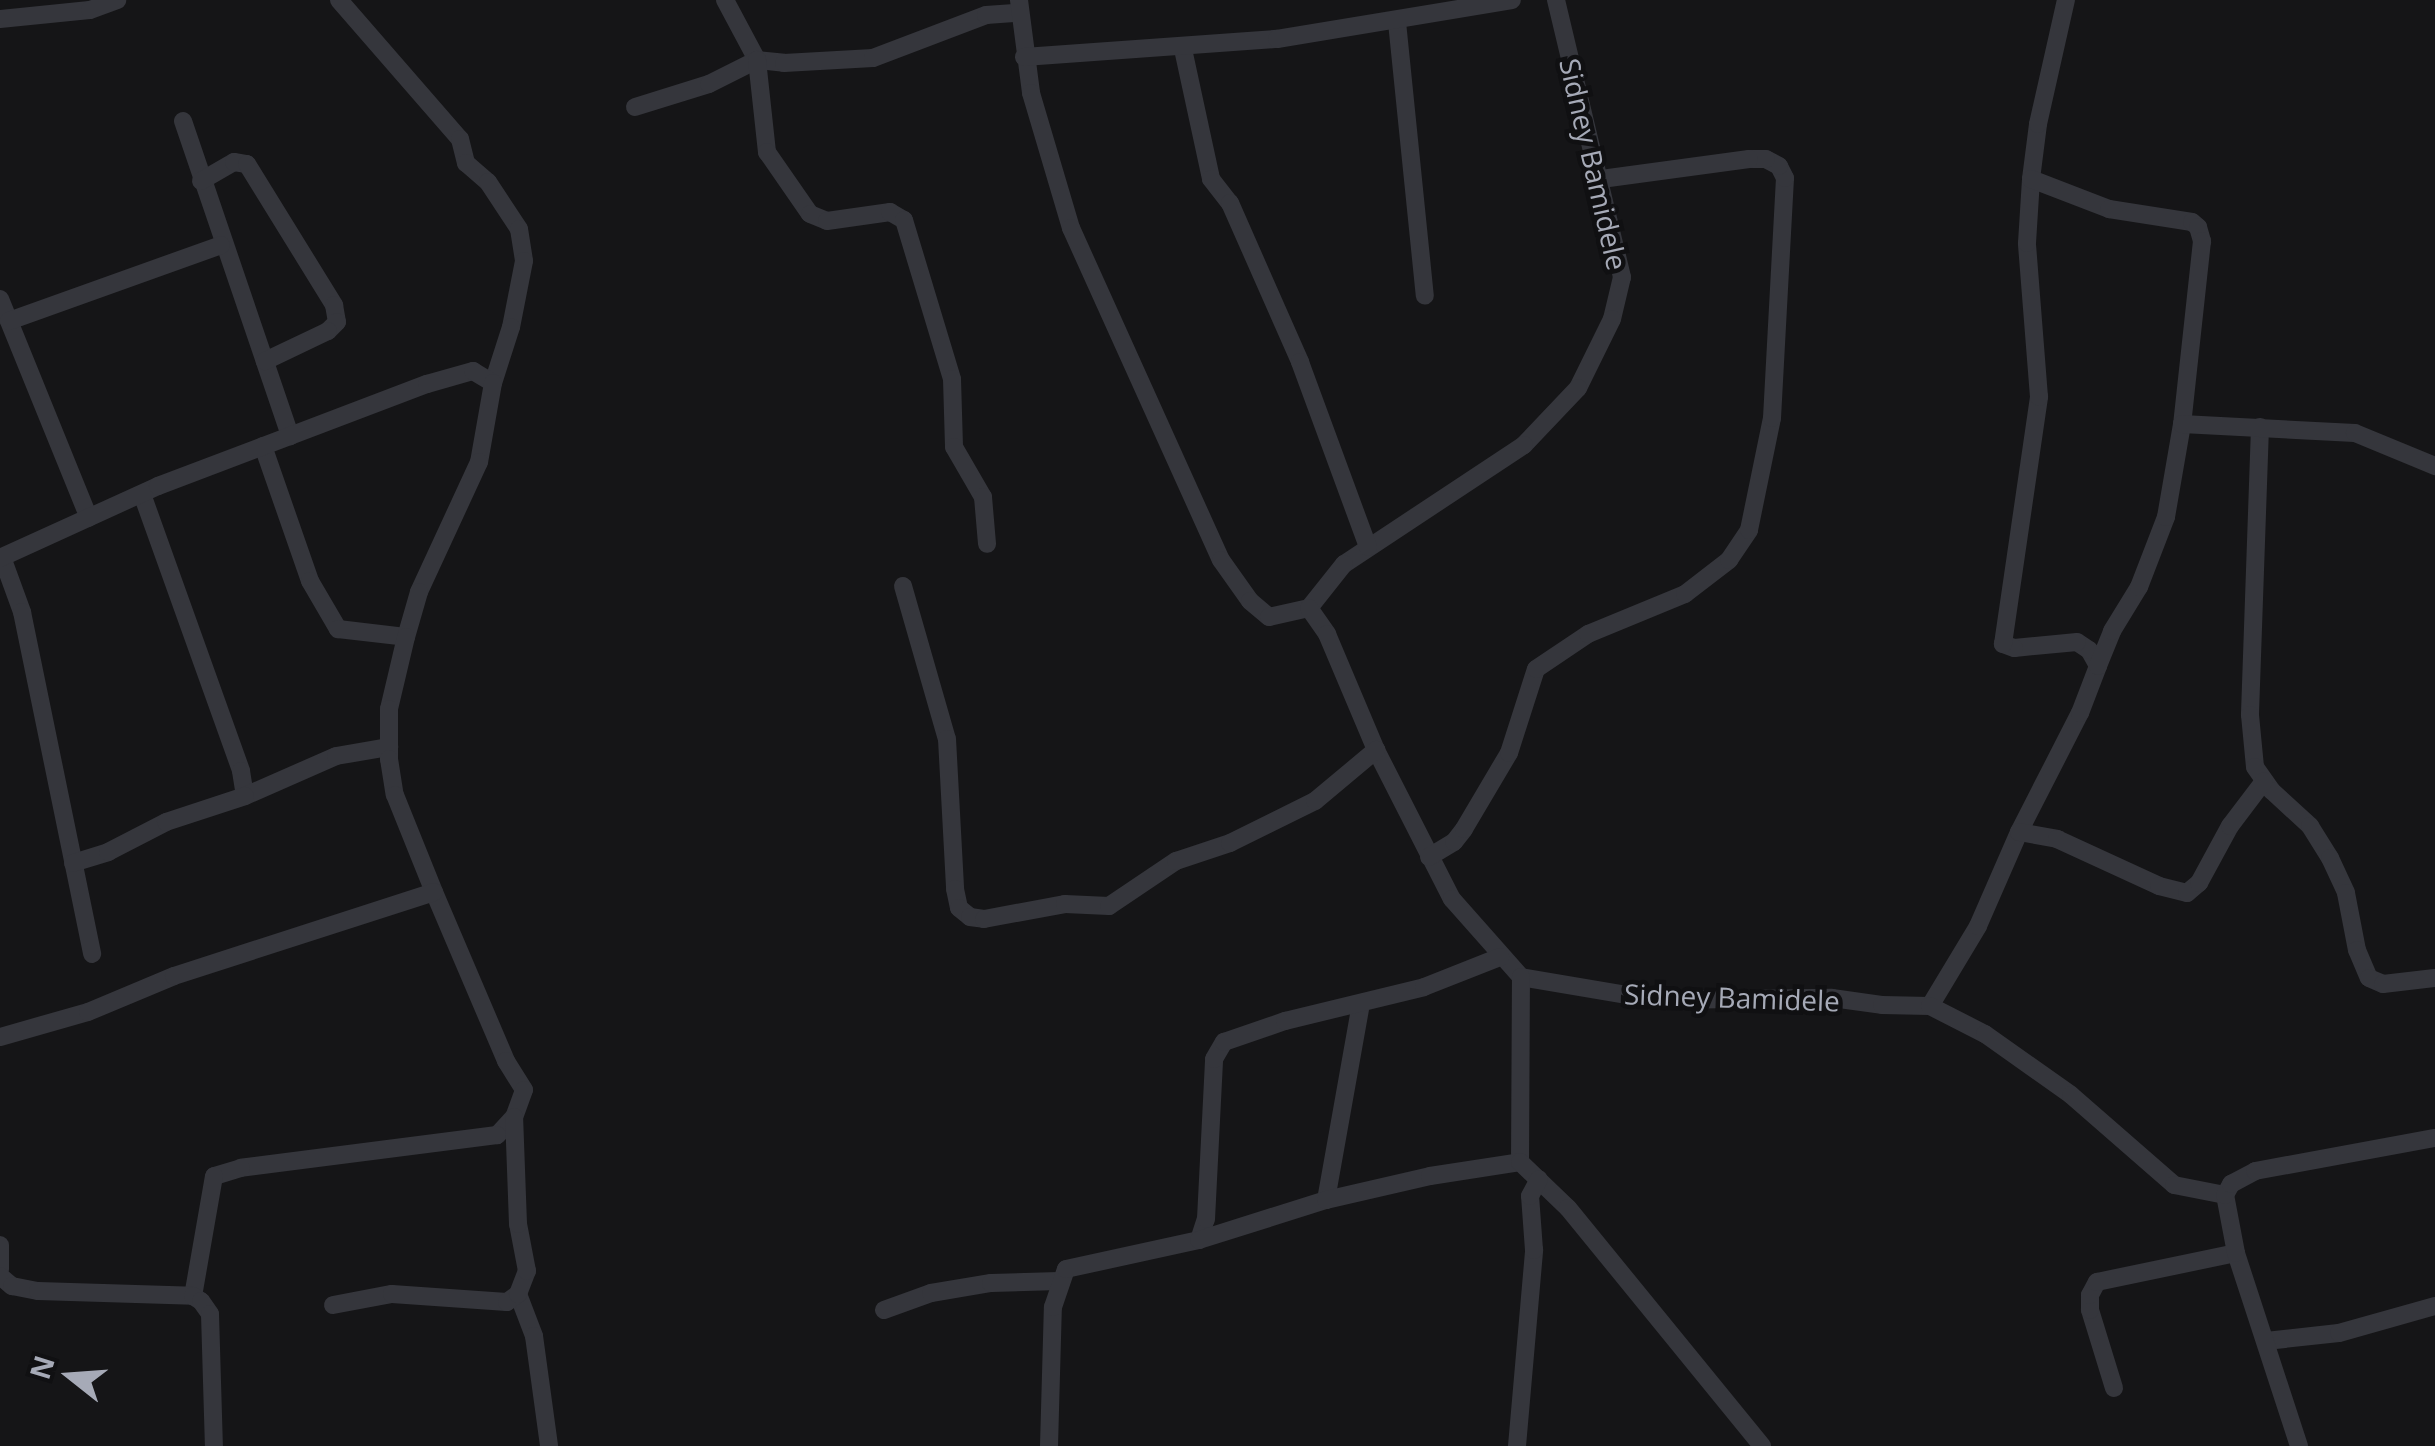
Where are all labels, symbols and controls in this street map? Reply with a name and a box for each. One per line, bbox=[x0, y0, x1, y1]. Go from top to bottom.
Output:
street label: Sidney Bamidele bbox=[1553, 55, 1635, 273]
street label: Sidney Bamidele bbox=[1623, 976, 1841, 1018]
north arrow bbox=[20, 1326, 120, 1426]
text: N bbox=[20, 1351, 63, 1384]

